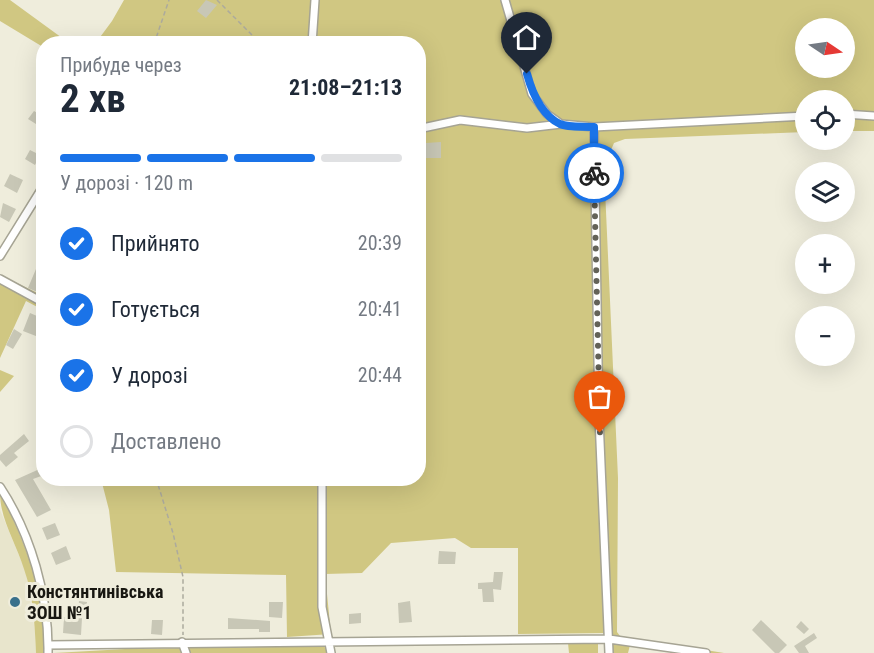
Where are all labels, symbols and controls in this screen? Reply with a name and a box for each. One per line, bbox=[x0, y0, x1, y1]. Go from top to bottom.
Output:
pin bbox=[501, 12, 552, 74]
north arrow bbox=[795, 18, 855, 78]
map controls bbox=[795, 18, 855, 366]
icon: home bbox=[510, 21, 543, 54]
text: Прибуде через bbox=[60, 53, 182, 77]
text: 21:08–21:13 bbox=[289, 75, 402, 100]
text: 2 хв bbox=[60, 76, 126, 122]
button: locate bbox=[795, 90, 855, 150]
courier bbox=[564, 143, 624, 203]
icon: bike bbox=[578, 157, 611, 190]
button: layers bbox=[795, 162, 855, 222]
text: У дорозі · 120 m bbox=[60, 171, 193, 195]
icon: check bbox=[60, 227, 93, 260]
text: Прийнято bbox=[111, 231, 200, 256]
text: 20:39 bbox=[358, 231, 402, 255]
button: + bbox=[795, 234, 855, 294]
icon: check bbox=[60, 293, 93, 326]
text: Готується bbox=[111, 297, 200, 322]
text: 20:41 bbox=[358, 297, 402, 321]
button: − bbox=[795, 306, 855, 366]
icon: check bbox=[60, 359, 93, 392]
text: У дорозі bbox=[111, 363, 188, 388]
text: 20:44 bbox=[358, 363, 402, 387]
pin bbox=[574, 371, 625, 433]
icon: bag bbox=[583, 380, 616, 413]
text: Доставлено bbox=[111, 429, 221, 454]
place label: Констянтинівська ЗОШ №1 bbox=[27, 581, 164, 623]
marker: Констянтинівська ЗОШ №1 bbox=[8, 595, 22, 609]

